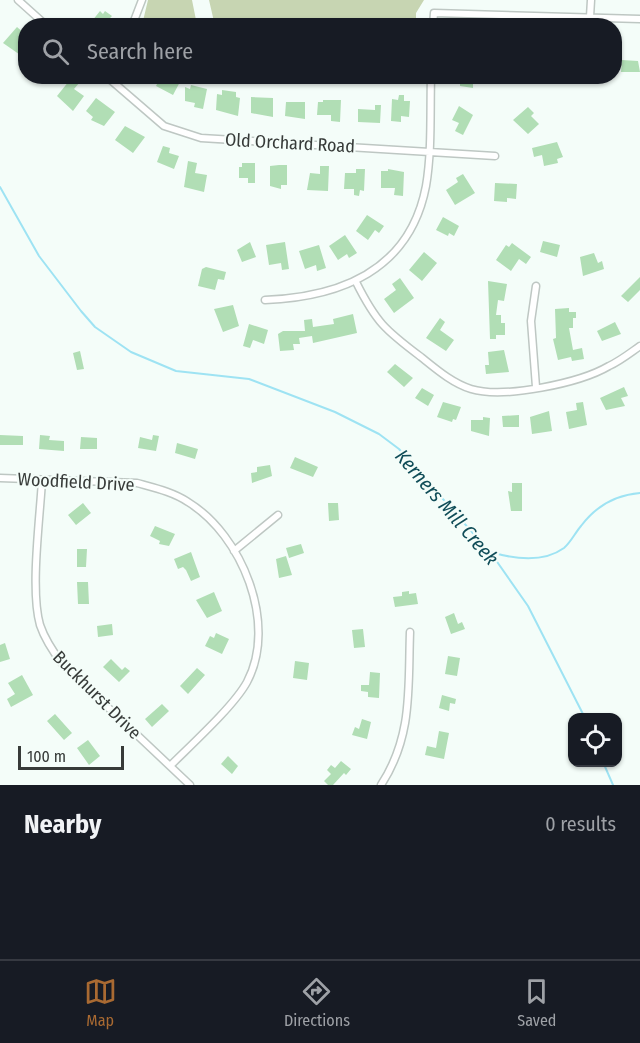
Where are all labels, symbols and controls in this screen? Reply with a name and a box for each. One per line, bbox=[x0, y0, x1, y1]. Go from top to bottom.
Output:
search box bbox=[18, 18, 622, 84]
icon: search bbox=[39, 35, 72, 68]
text: Search here bbox=[87, 38, 193, 65]
street label: Old Orchard Road bbox=[225, 129, 355, 157]
water label: Kerners Mill Creek bbox=[390, 444, 504, 570]
street label: Woodfield Drive bbox=[17, 468, 135, 496]
street label: Buckhurst Drive bbox=[48, 646, 146, 744]
map controls bbox=[568, 713, 622, 767]
button: locate bbox=[568, 713, 622, 767]
scale bar bbox=[18, 743, 124, 770]
text: 100 m bbox=[27, 747, 66, 766]
text: Nearby bbox=[24, 809, 101, 840]
text: 0 results bbox=[545, 812, 616, 836]
tab: Map bbox=[84, 975, 117, 1030]
tab: Directions bbox=[284, 975, 350, 1030]
tab: Saved bbox=[517, 975, 556, 1030]

